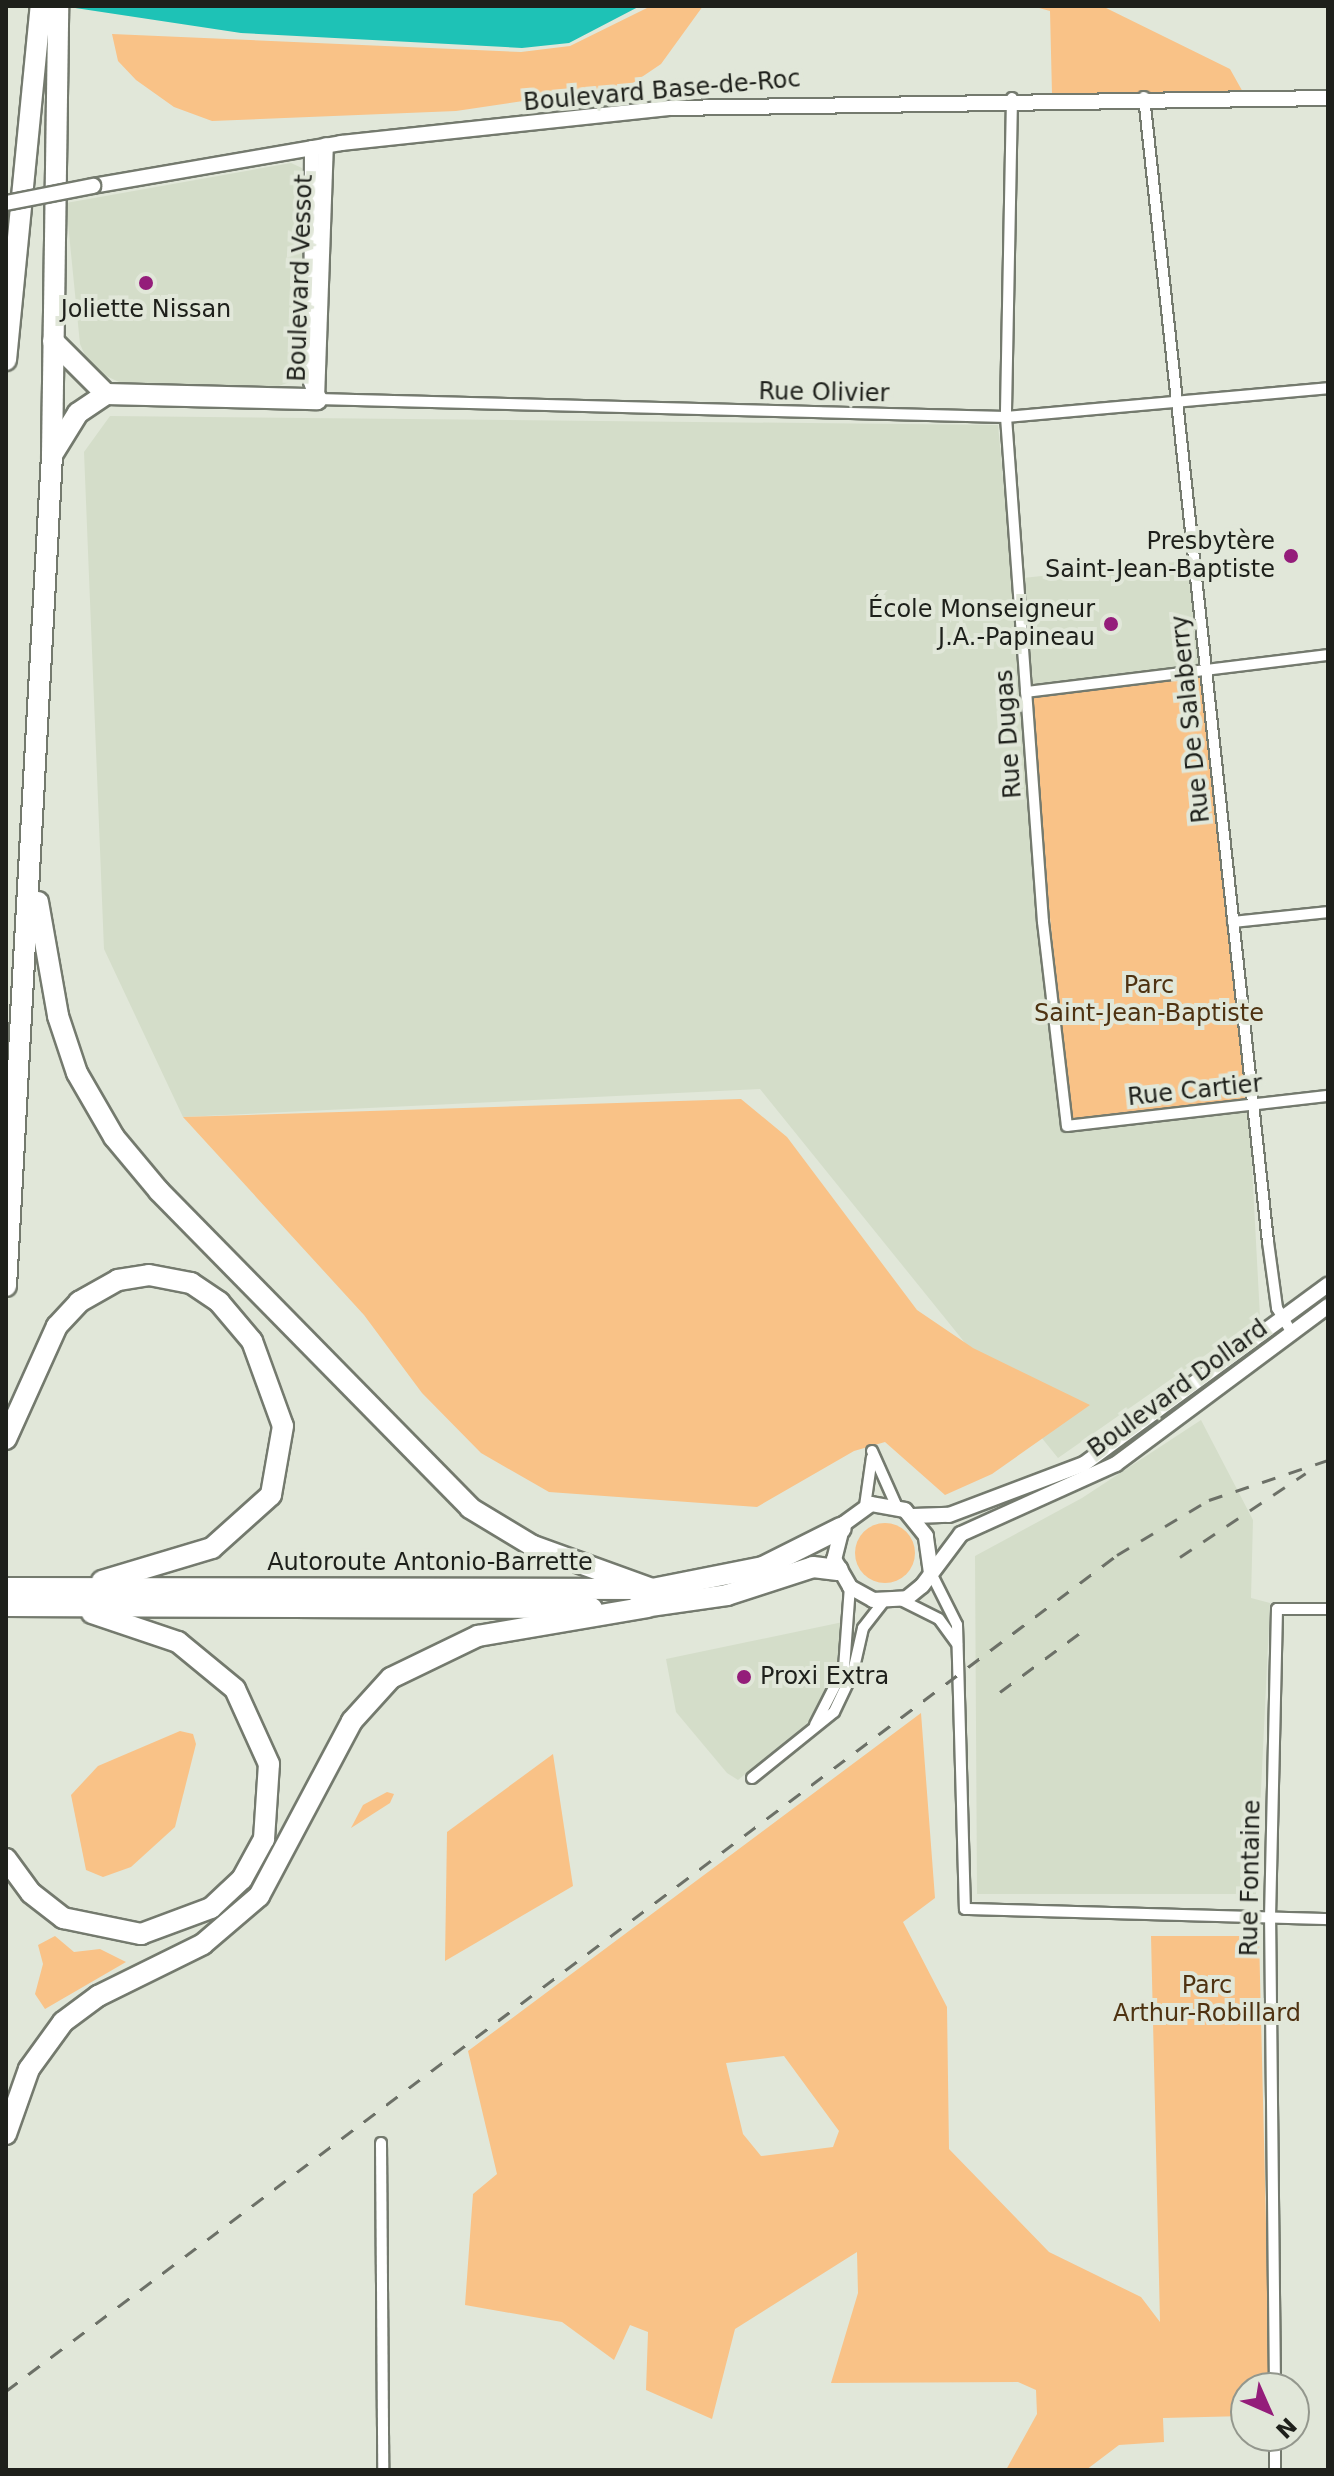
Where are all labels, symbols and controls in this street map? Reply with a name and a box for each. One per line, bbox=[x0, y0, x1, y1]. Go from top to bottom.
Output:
street label: Boulevard Base-de-Roc bbox=[522, 65, 802, 117]
street label: Boulevard Vessot bbox=[283, 174, 319, 382]
marker: Joliette Nissan bbox=[137, 274, 155, 292]
place label: Joliette Nissan bbox=[61, 296, 231, 324]
street label: Rue Olivier bbox=[758, 377, 890, 409]
place label: Presbytère Saint-Jean-Baptiste bbox=[1045, 528, 1275, 584]
marker: Presbytère Saint-Jean-Baptiste bbox=[1282, 547, 1300, 565]
place label: École Monseigneur J.A.-Papineau bbox=[868, 596, 1095, 652]
street label: Rue De Salaberry bbox=[1166, 614, 1216, 824]
marker: École Monseigneur J.A.-Papineau bbox=[1102, 615, 1120, 633]
street label: Rue Dugas bbox=[990, 668, 1028, 800]
park label: Parc Saint-Jean-Baptiste bbox=[1034, 972, 1264, 1028]
street label: Rue Cartier bbox=[1126, 1070, 1264, 1112]
street label: Boulevard Dollard bbox=[1083, 1314, 1273, 1464]
street label: Autoroute Antonio-Barrette bbox=[267, 1549, 593, 1577]
place label: Proxi Extra bbox=[760, 1663, 889, 1691]
marker: Proxi Extra bbox=[735, 1668, 753, 1686]
street label: Rue Fontaine bbox=[1235, 1799, 1267, 1957]
park label: Parc Arthur-Robillard bbox=[1113, 1972, 1301, 2028]
north arrow bbox=[1230, 2372, 1310, 2452]
text: N bbox=[1271, 2413, 1301, 2443]

